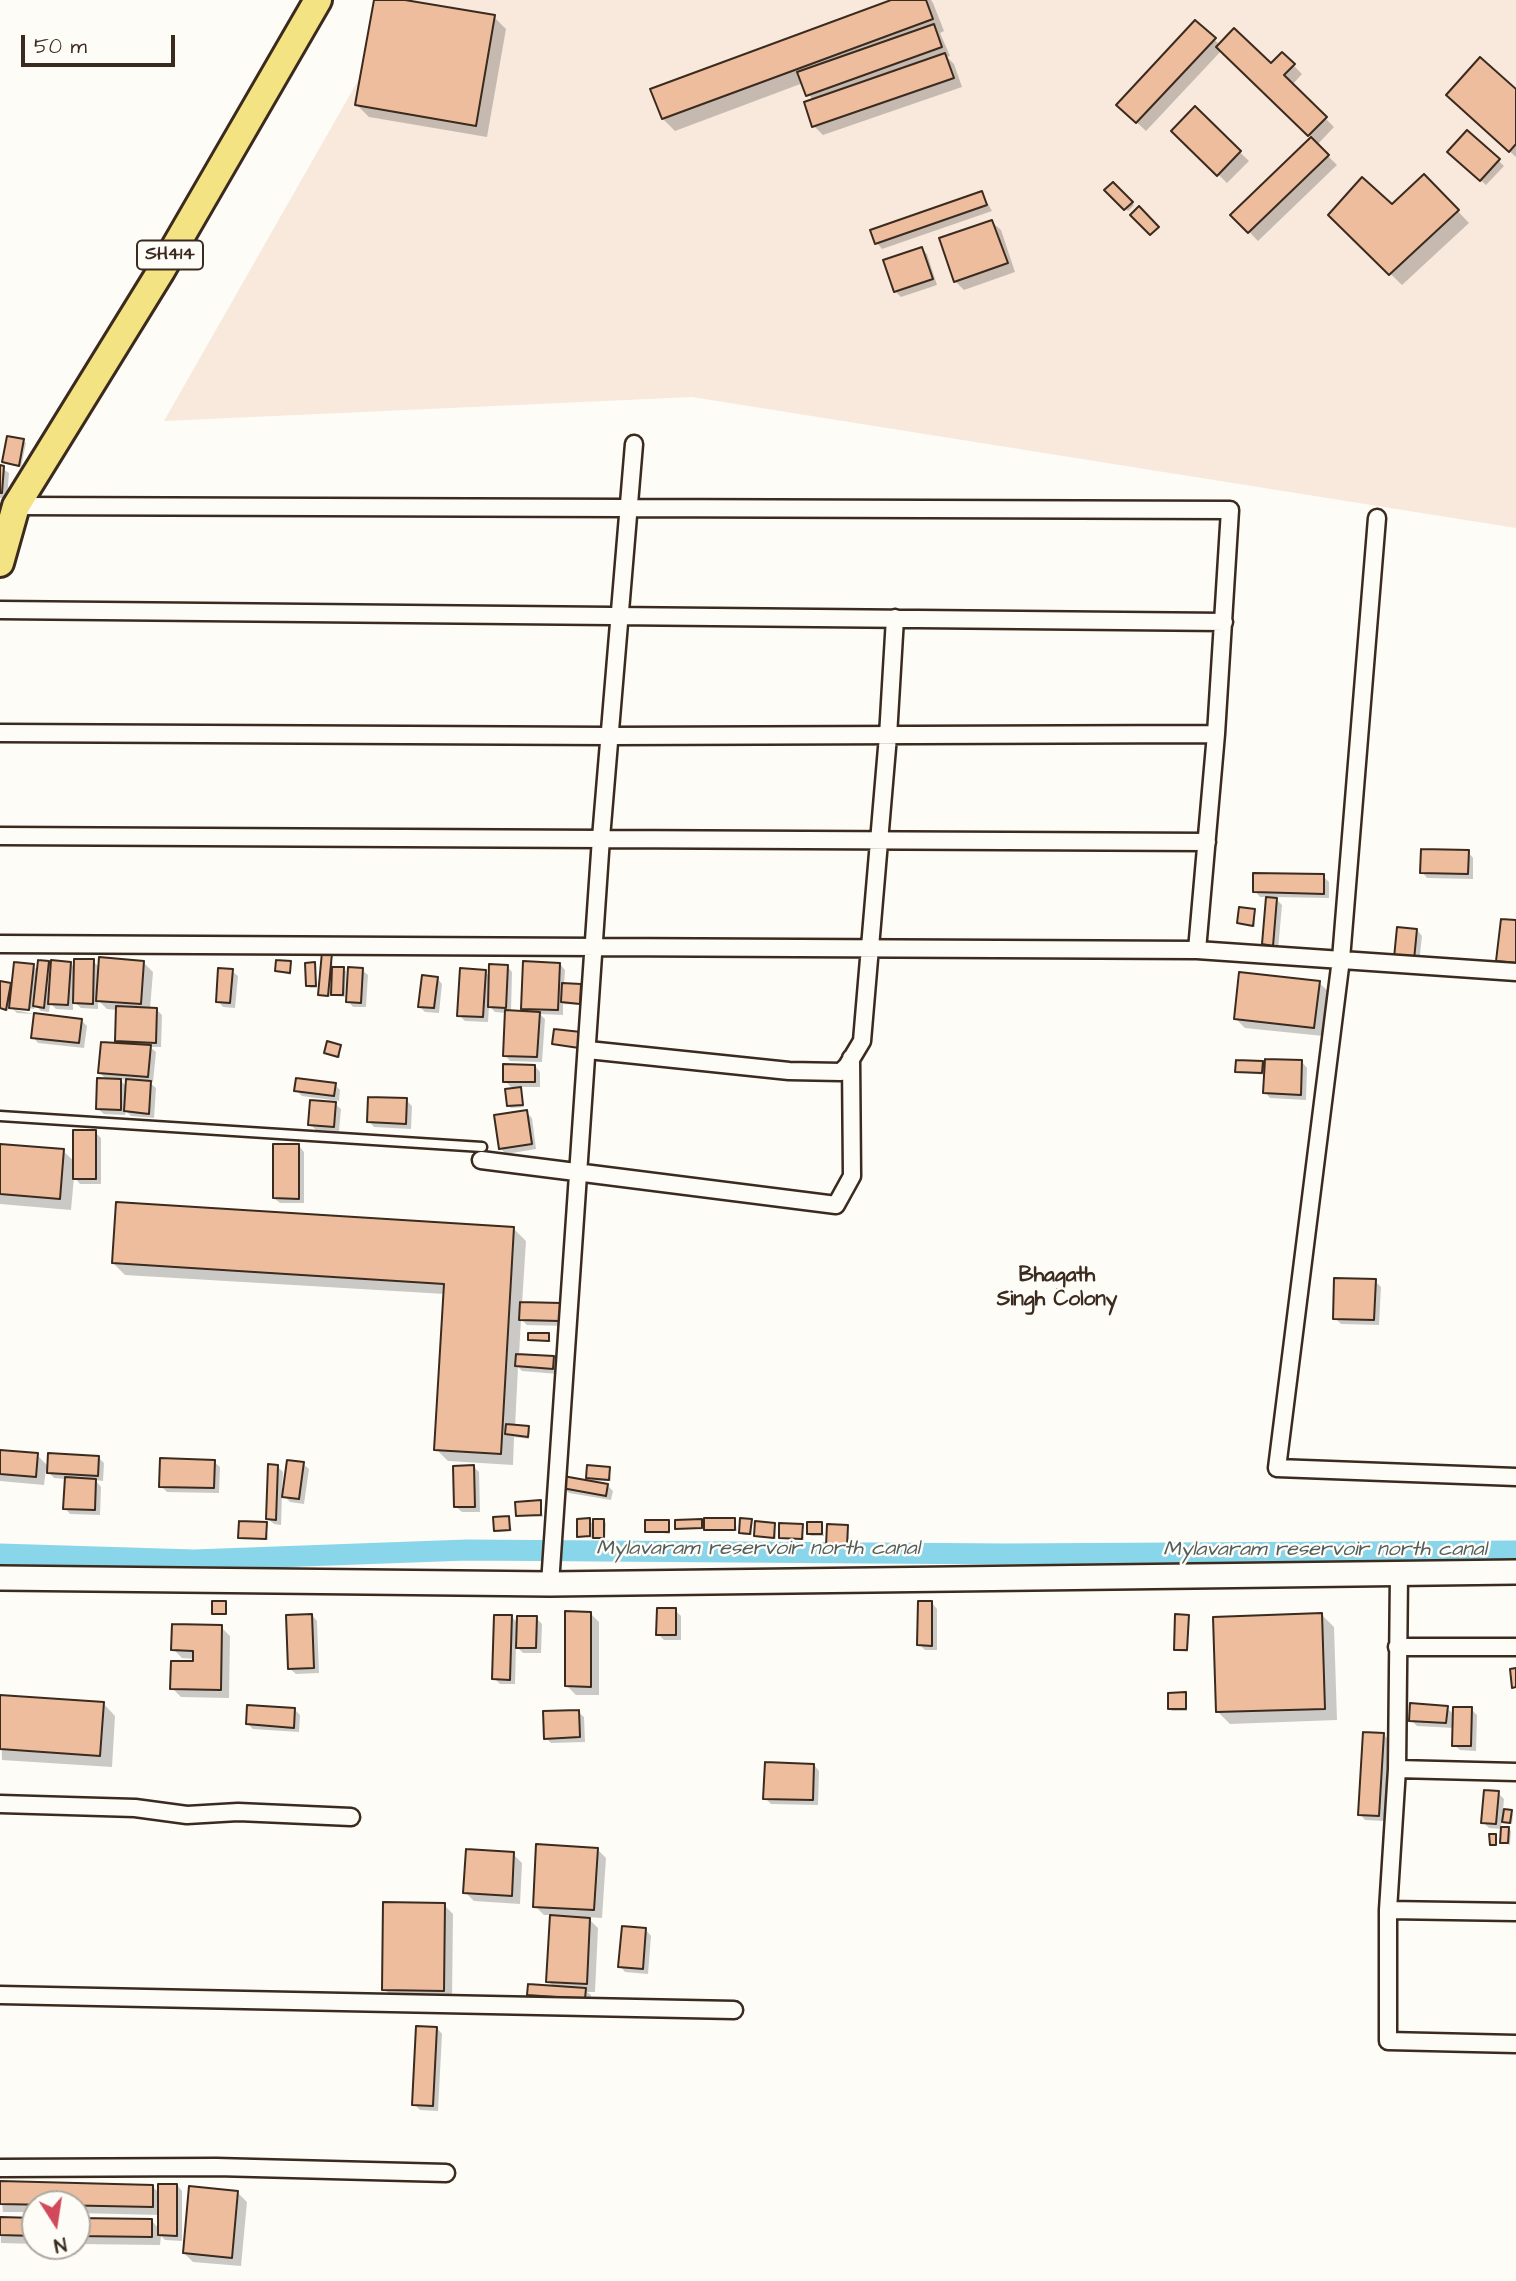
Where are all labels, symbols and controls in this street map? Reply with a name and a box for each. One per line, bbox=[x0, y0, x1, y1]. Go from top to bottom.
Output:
scale bar bbox=[24, 21, 178, 65]
text: 50 m bbox=[34, 32, 87, 61]
road number: SH414 bbox=[137, 241, 203, 270]
district label: Bhagath Singh Colony bbox=[997, 1264, 1117, 1314]
water label: Mylavaram reservoir north canal bbox=[596, 1537, 920, 1563]
water label: Mylavaram reservoir north canal bbox=[1163, 1538, 1487, 1564]
north arrow bbox=[21, 2190, 91, 2260]
text: N bbox=[51, 2230, 69, 2259]

